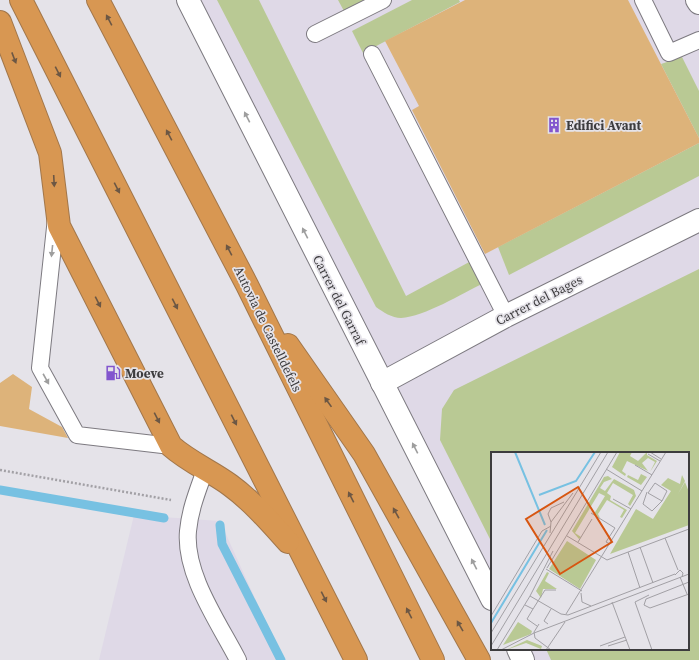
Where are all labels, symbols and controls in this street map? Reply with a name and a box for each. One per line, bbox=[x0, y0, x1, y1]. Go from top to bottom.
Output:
one-way arrow bbox=[105, 14, 112, 25]
one-way arrow bbox=[12, 53, 18, 65]
one-way arrow bbox=[55, 66, 61, 78]
one-way arrow bbox=[244, 111, 250, 122]
building icon: Edifici Avant bbox=[545, 116, 563, 134]
place label: Edifici Avant bbox=[566, 117, 642, 134]
one-way arrow bbox=[165, 129, 172, 141]
one-way arrow bbox=[51, 175, 58, 187]
one-way arrow bbox=[113, 182, 120, 194]
one-way arrow bbox=[302, 227, 309, 238]
one-way arrow bbox=[225, 244, 232, 256]
one-way arrow bbox=[49, 245, 56, 257]
street label: Carrer del Garraf bbox=[309, 252, 370, 349]
street label: Autovia de Castelldefels bbox=[230, 263, 306, 395]
street label: Carrer del Bages bbox=[493, 271, 586, 329]
one-way arrow bbox=[95, 296, 101, 308]
one-way arrow bbox=[172, 298, 179, 310]
fuel station icon: Moeve bbox=[104, 364, 122, 382]
place label: Moeve bbox=[125, 365, 164, 382]
one-way arrow bbox=[43, 373, 50, 385]
one-way arrow bbox=[324, 397, 332, 408]
one-way arrow bbox=[153, 412, 160, 424]
one-way arrow bbox=[231, 414, 237, 426]
one-way arrow bbox=[412, 443, 418, 454]
inset map bbox=[491, 452, 689, 650]
one-way arrow bbox=[348, 491, 354, 502]
one-way arrow bbox=[393, 507, 400, 519]
one-way arrow bbox=[471, 558, 477, 570]
one-way arrow bbox=[321, 591, 327, 603]
one-way arrow bbox=[406, 607, 413, 618]
one-way arrow bbox=[457, 620, 464, 632]

